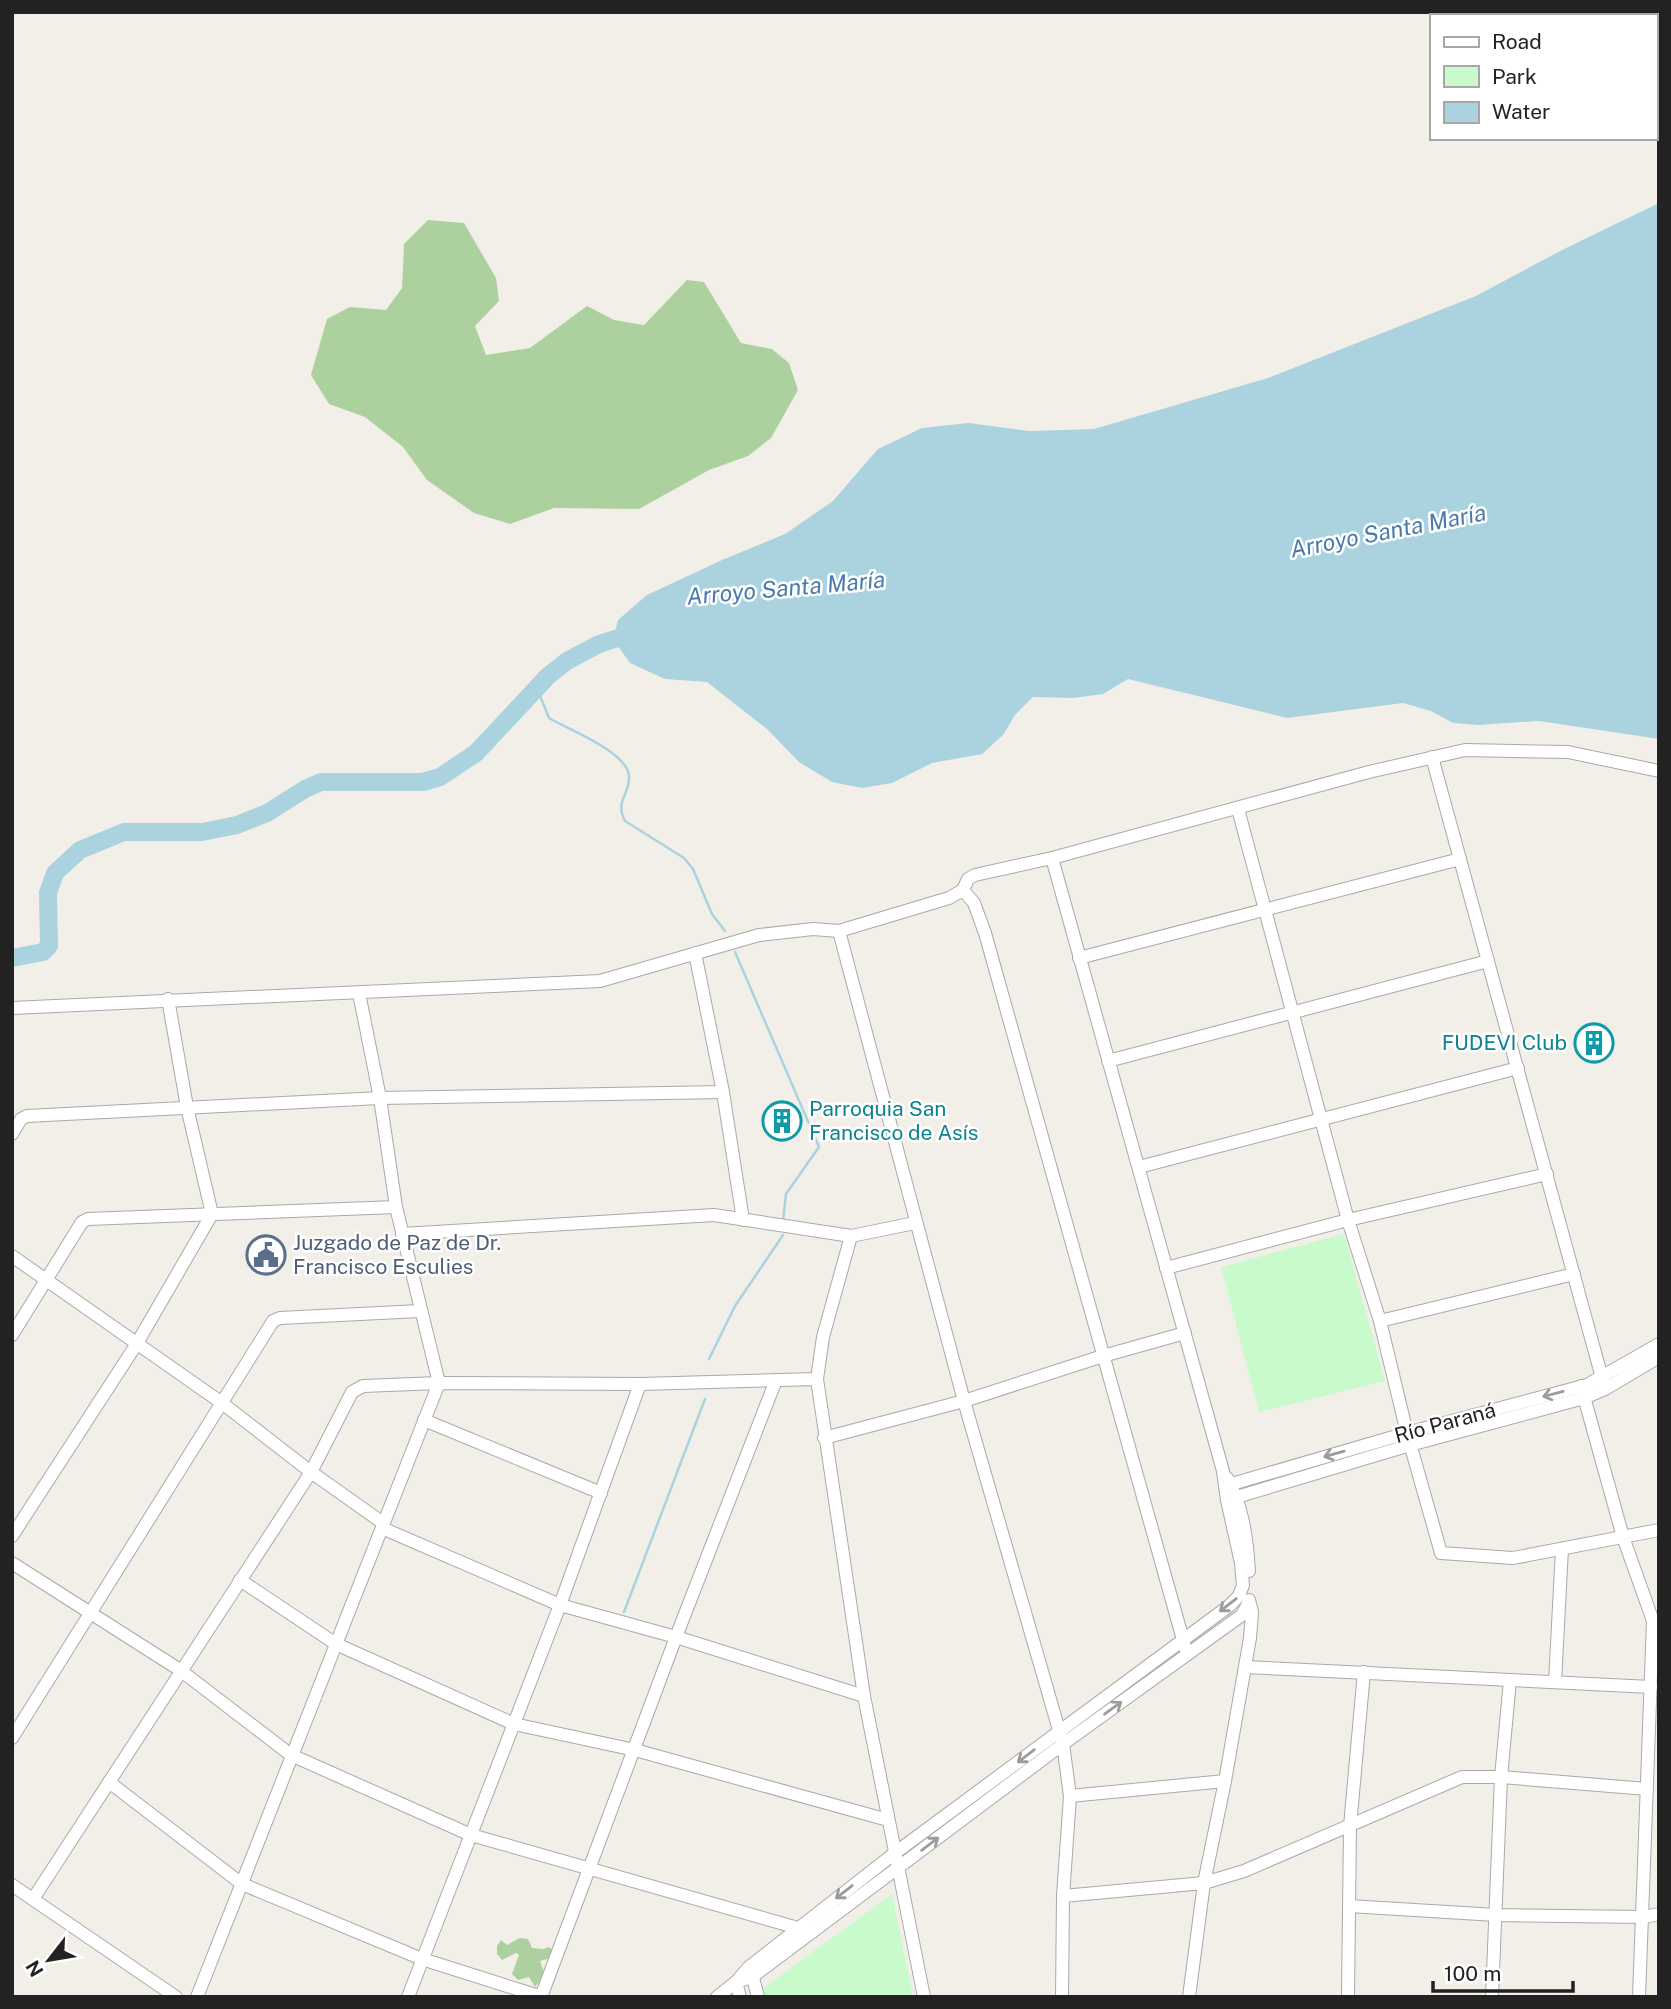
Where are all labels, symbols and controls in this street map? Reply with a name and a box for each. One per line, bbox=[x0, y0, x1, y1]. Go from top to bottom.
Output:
legend bbox=[1430, 14, 1657, 140]
text: Road bbox=[1492, 29, 1542, 54]
text: Park bbox=[1492, 64, 1537, 89]
text: Water bbox=[1492, 99, 1550, 124]
water label: Arroyo Santa María bbox=[1288, 498, 1488, 563]
water label: Arroyo Santa María bbox=[686, 565, 886, 610]
building icon: FUDEVI Club bbox=[1573, 1022, 1615, 1064]
place label: FUDEVI Club bbox=[1442, 1030, 1567, 1055]
place label: Parroquia San Francisco de Asís bbox=[809, 1096, 978, 1145]
building icon: Parroquia San Francisco de Asís bbox=[761, 1100, 803, 1142]
place label: Juzgado de Paz de Dr. Francisco Esculies bbox=[293, 1230, 501, 1279]
public building icon: Juzgado de Paz de Dr. Francisco Esculies bbox=[245, 1234, 287, 1276]
one-way arrow bbox=[1543, 1388, 1565, 1401]
street label: Río Paraná bbox=[1391, 1397, 1498, 1448]
one-way arrow bbox=[1323, 1449, 1345, 1462]
one-way arrow bbox=[1220, 1598, 1238, 1613]
one-way arrow bbox=[1103, 1701, 1122, 1715]
one-way arrow bbox=[1017, 1748, 1036, 1763]
one-way arrow bbox=[920, 1836, 939, 1851]
one-way arrow bbox=[836, 1885, 854, 1900]
north arrow bbox=[14, 1925, 84, 1995]
scale bar bbox=[1433, 1950, 1573, 1994]
text: N bbox=[21, 1957, 48, 1981]
text: 100 m bbox=[1444, 1961, 1501, 1986]

